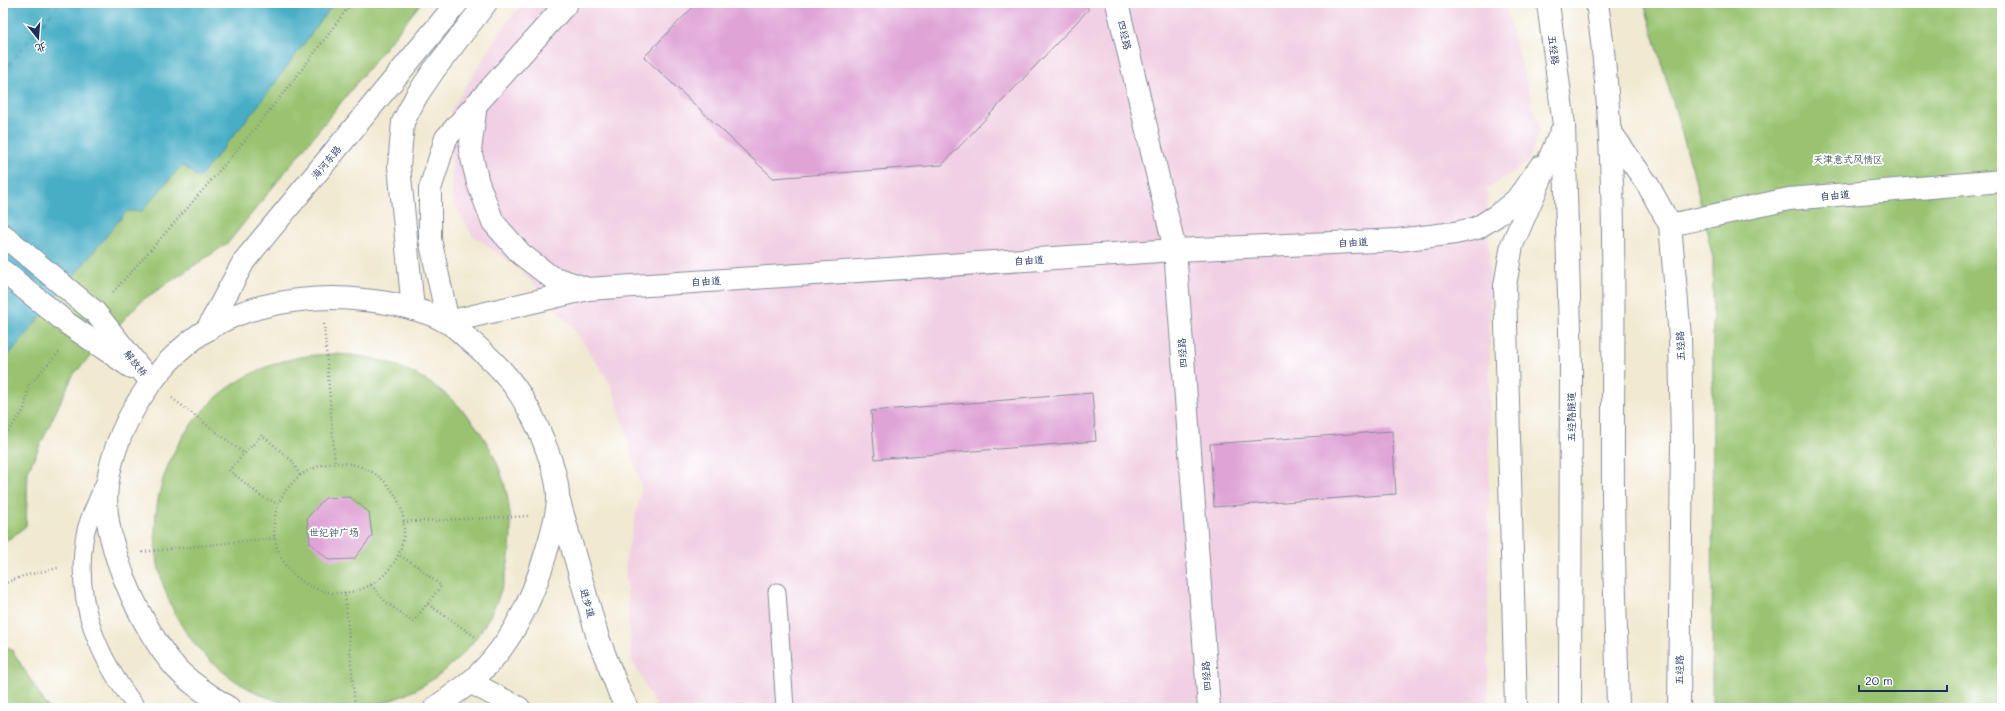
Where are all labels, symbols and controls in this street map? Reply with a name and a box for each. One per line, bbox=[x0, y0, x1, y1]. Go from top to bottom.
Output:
north arrow bbox=[18, 18, 58, 58]
street label: 四经路 bbox=[1115, 19, 1135, 51]
street label: 五经路 bbox=[1545, 34, 1563, 66]
text: 北 bbox=[34, 39, 49, 57]
street label: 海河东路 bbox=[308, 142, 344, 182]
park label: 天津意式风情区 bbox=[1813, 152, 1883, 166]
street label: 自由道 bbox=[1819, 187, 1851, 203]
street label: 自由道 bbox=[1338, 234, 1368, 250]
street label: 自由道 bbox=[1014, 252, 1044, 268]
street label: 自由道 bbox=[691, 273, 721, 289]
street label: 五经路 bbox=[1672, 331, 1688, 361]
street label: 四经路 bbox=[1174, 338, 1190, 368]
street label: 解放桥 bbox=[121, 347, 151, 379]
street label: 五经路隧道 bbox=[1564, 392, 1578, 442]
park label: 世纪钟广场 bbox=[309, 525, 359, 539]
street label: 进步道 bbox=[577, 587, 599, 619]
street label: 五经路 bbox=[1672, 655, 1686, 685]
street label: 四经路 bbox=[1198, 661, 1214, 691]
scale bar bbox=[1859, 667, 1947, 693]
text: 20 m bbox=[1865, 672, 1893, 688]

